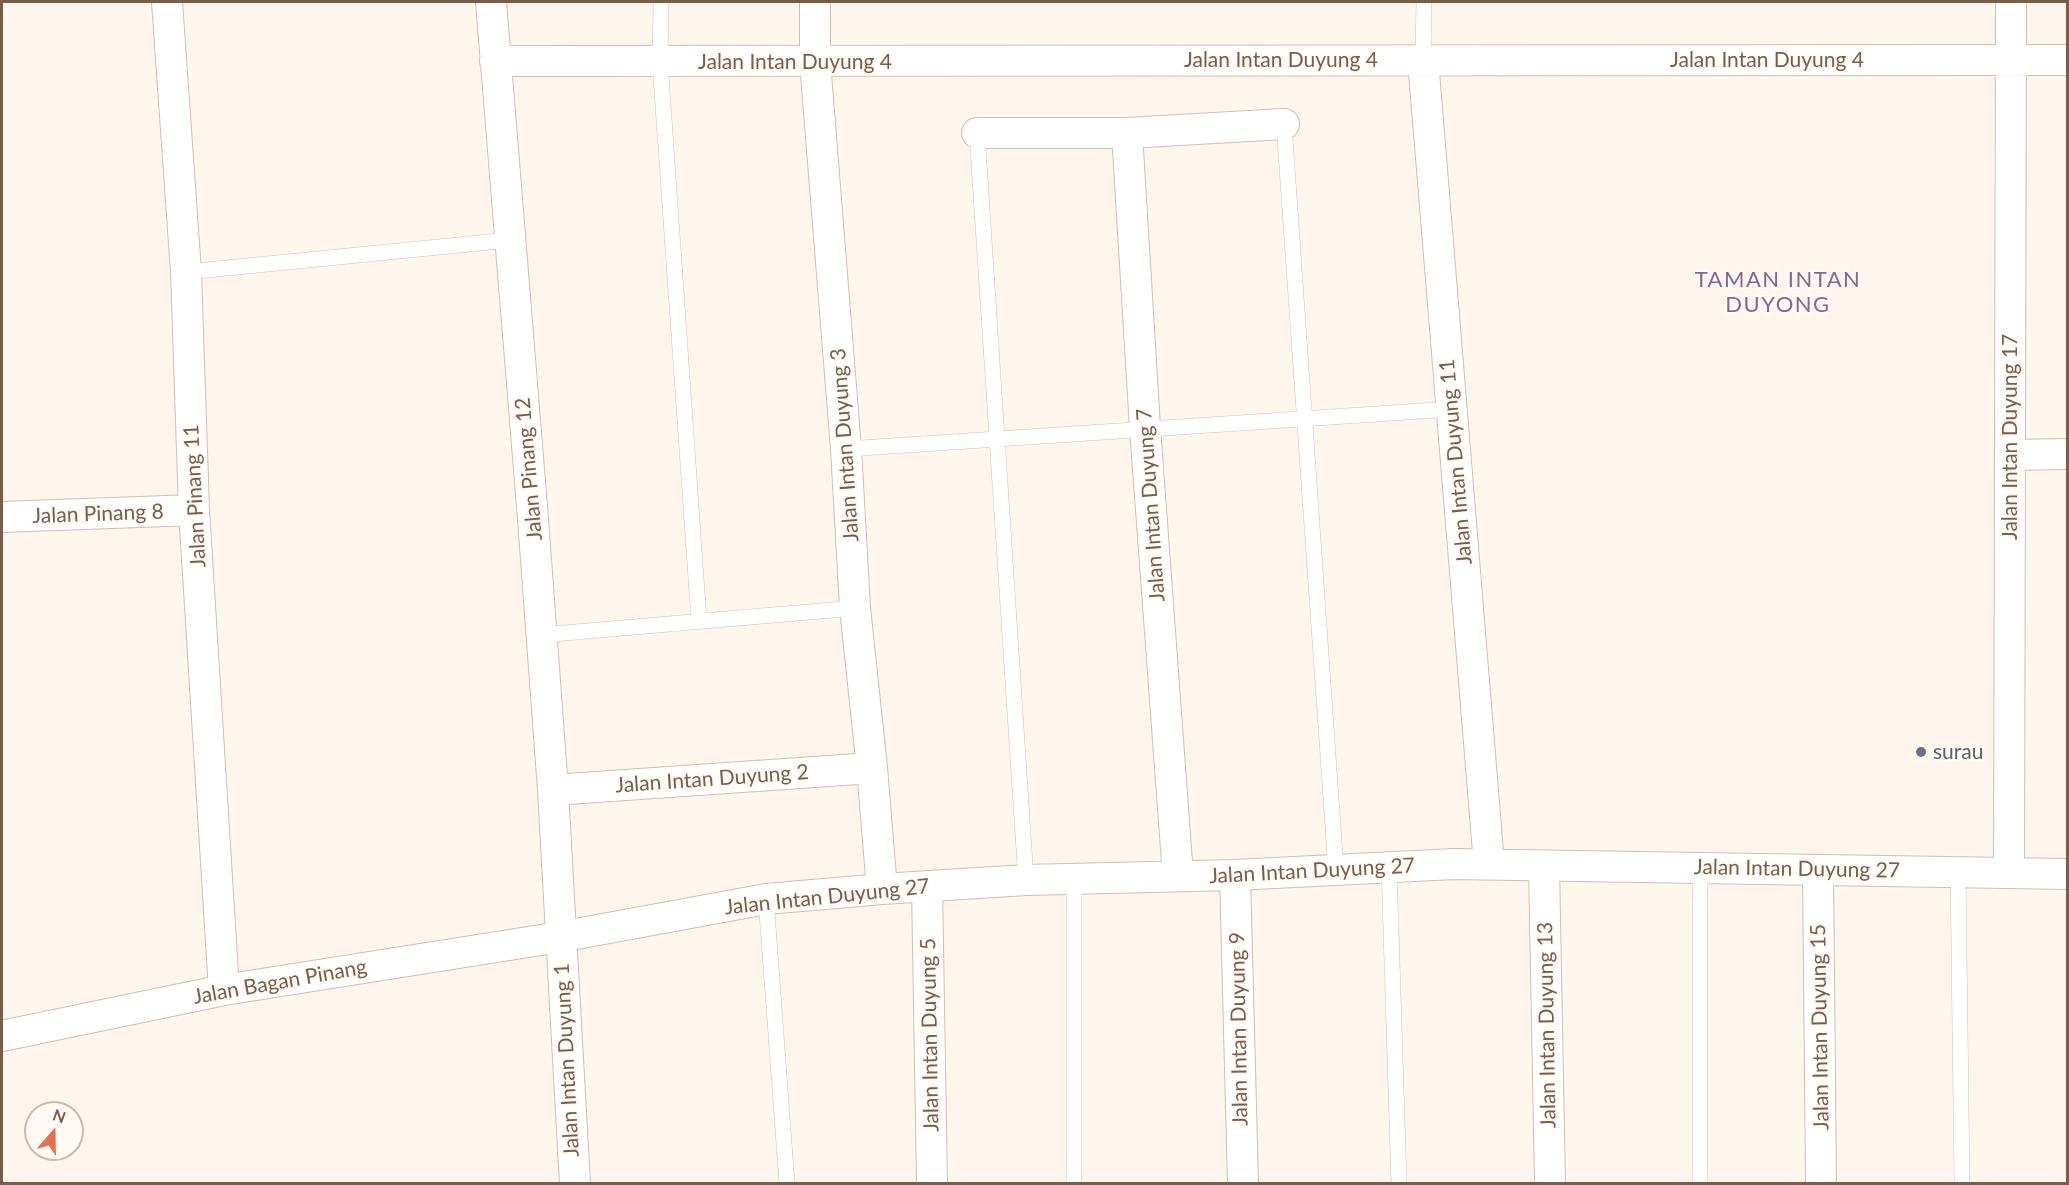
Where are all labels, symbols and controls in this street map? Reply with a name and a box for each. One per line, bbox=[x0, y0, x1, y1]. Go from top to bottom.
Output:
street label: Jalan Intan Duyung 4 bbox=[1184, 47, 1378, 73]
street label: Jalan Intan Duyung 4 bbox=[1670, 47, 1864, 73]
street label: Jalan Intan Duyung 4 bbox=[698, 49, 892, 75]
district label: TAMAN INTAN DUYONG bbox=[1695, 267, 1861, 318]
street label: Jalan Intan Duyung 17 bbox=[1997, 334, 2023, 540]
street label: Jalan Intan Duyung 3 bbox=[826, 347, 864, 543]
street label: Jalan Intan Duyung 11 bbox=[1434, 358, 1478, 566]
street label: Jalan Pinang 12 bbox=[510, 396, 548, 542]
street label: Jalan Intan Duyung 7 bbox=[1132, 407, 1170, 603]
street label: Jalan Pinang 11 bbox=[179, 424, 211, 568]
street label: Jalan Pinang 8 bbox=[32, 499, 164, 529]
place label: surau bbox=[1933, 739, 1983, 765]
marker: surau bbox=[1914, 745, 1928, 759]
street label: Jalan Intan Duyung 2 bbox=[614, 760, 810, 798]
street label: Jalan Intan Duyung 27 bbox=[1208, 853, 1416, 889]
street label: Jalan Intan Duyung 27 bbox=[1694, 855, 1900, 883]
street label: Jalan Intan Duyung 27 bbox=[723, 874, 931, 920]
street label: Jalan Intan Duyung 13 bbox=[1533, 922, 1561, 1128]
street label: Jalan Intan Duyung 15 bbox=[1806, 924, 1834, 1130]
street label: Jalan Intan Duyung 9 bbox=[1225, 932, 1253, 1126]
street label: Jalan Intan Duyung 5 bbox=[916, 938, 944, 1132]
street label: Jalan Bagan Pinang bbox=[191, 954, 369, 1010]
street label: Jalan Intan Duyung 1 bbox=[549, 962, 585, 1158]
north arrow bbox=[24, 1101, 84, 1161]
text: N bbox=[51, 1104, 69, 1127]

